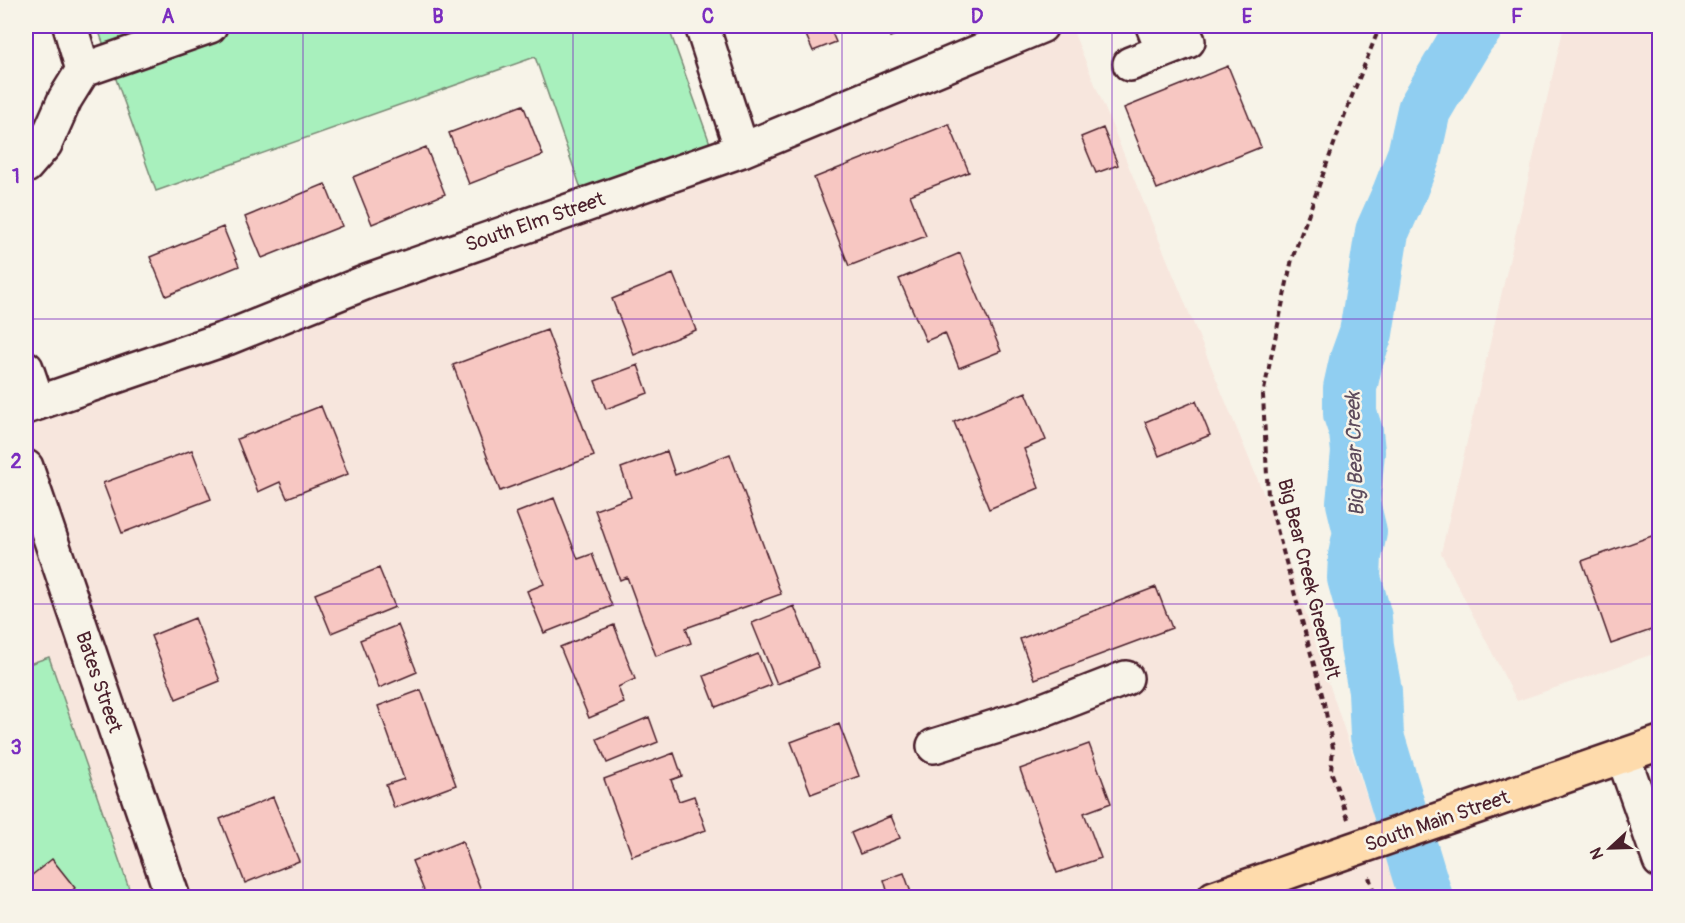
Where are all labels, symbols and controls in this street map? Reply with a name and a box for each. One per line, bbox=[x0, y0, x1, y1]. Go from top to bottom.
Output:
text: A bbox=[162, 4, 175, 29]
text: B bbox=[432, 4, 444, 29]
text: C bbox=[702, 4, 714, 29]
text: D bbox=[971, 4, 984, 29]
text: E bbox=[1242, 4, 1253, 29]
text: F bbox=[1511, 4, 1523, 29]
text: 1 bbox=[12, 164, 20, 189]
street label: South Elm Street bbox=[462, 186, 609, 258]
water label: Big Bear Creek bbox=[1339, 389, 1371, 517]
text: 2 bbox=[10, 449, 22, 474]
street label: Big Bear Creek Greenbelt bbox=[1272, 476, 1346, 683]
street label: Bates Street bbox=[70, 628, 128, 737]
text: 3 bbox=[10, 735, 22, 760]
street label: South Main Street bbox=[1361, 784, 1513, 857]
north arrow bbox=[1580, 818, 1640, 878]
text: N bbox=[1586, 844, 1608, 862]

